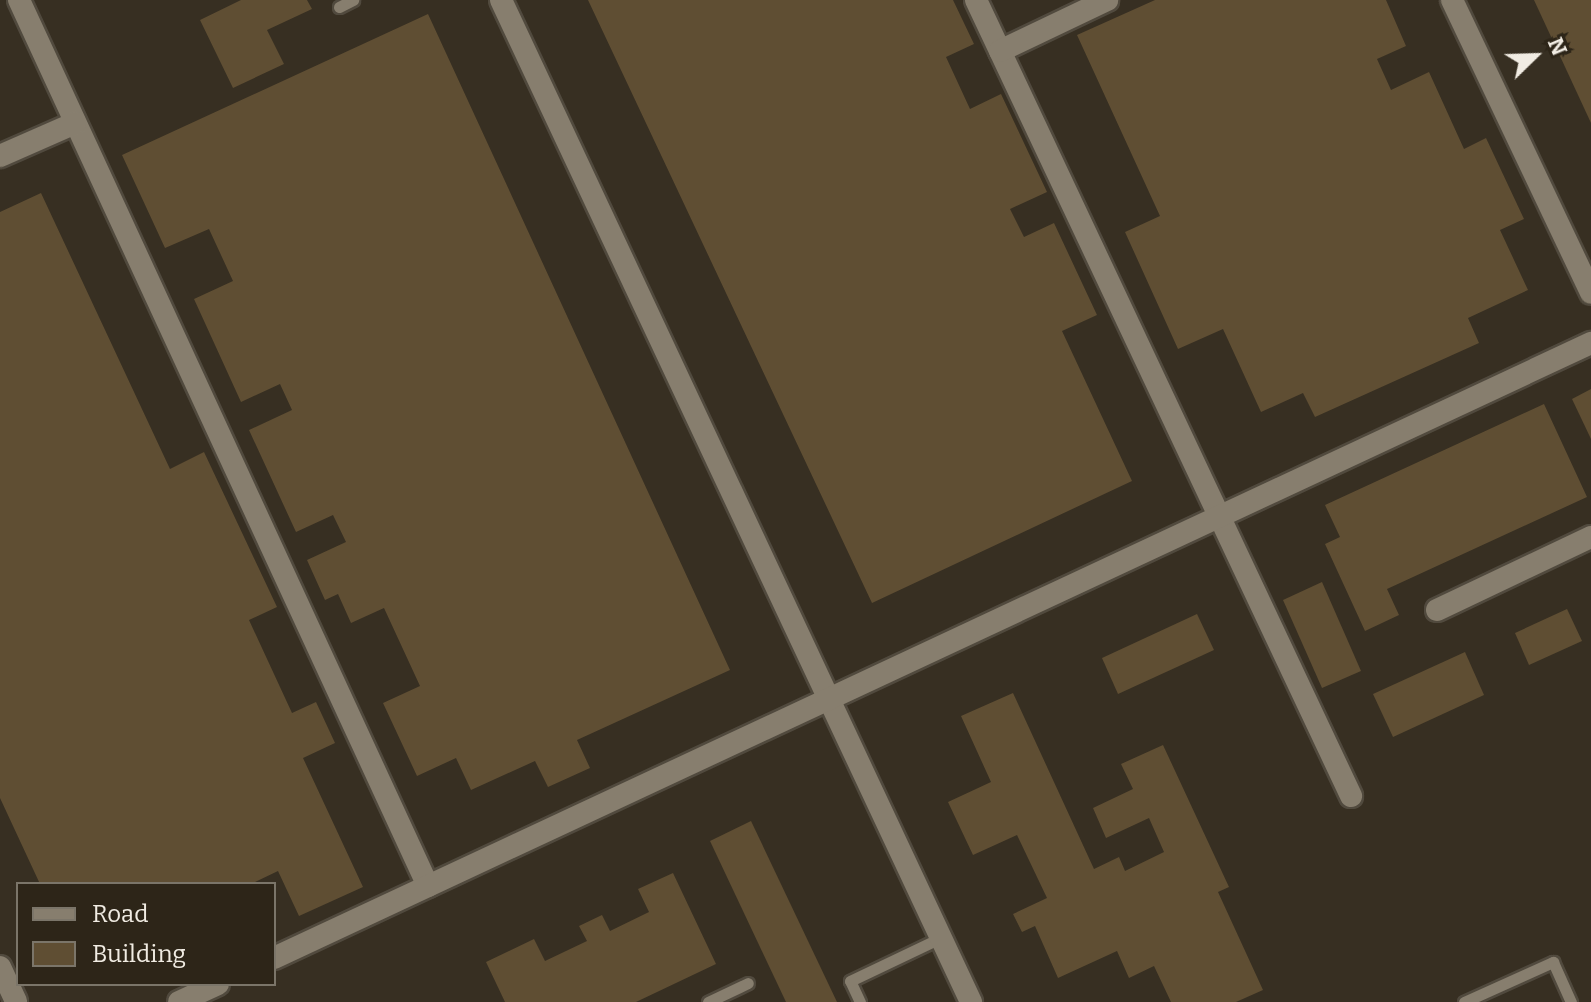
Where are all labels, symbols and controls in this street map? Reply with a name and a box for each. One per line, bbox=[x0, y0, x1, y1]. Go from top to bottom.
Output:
north arrow bbox=[1495, 16, 1575, 96]
text: N bbox=[1542, 33, 1573, 60]
legend bbox=[16, 882, 276, 986]
text: Road bbox=[92, 900, 148, 928]
text: Building bbox=[92, 940, 186, 968]

